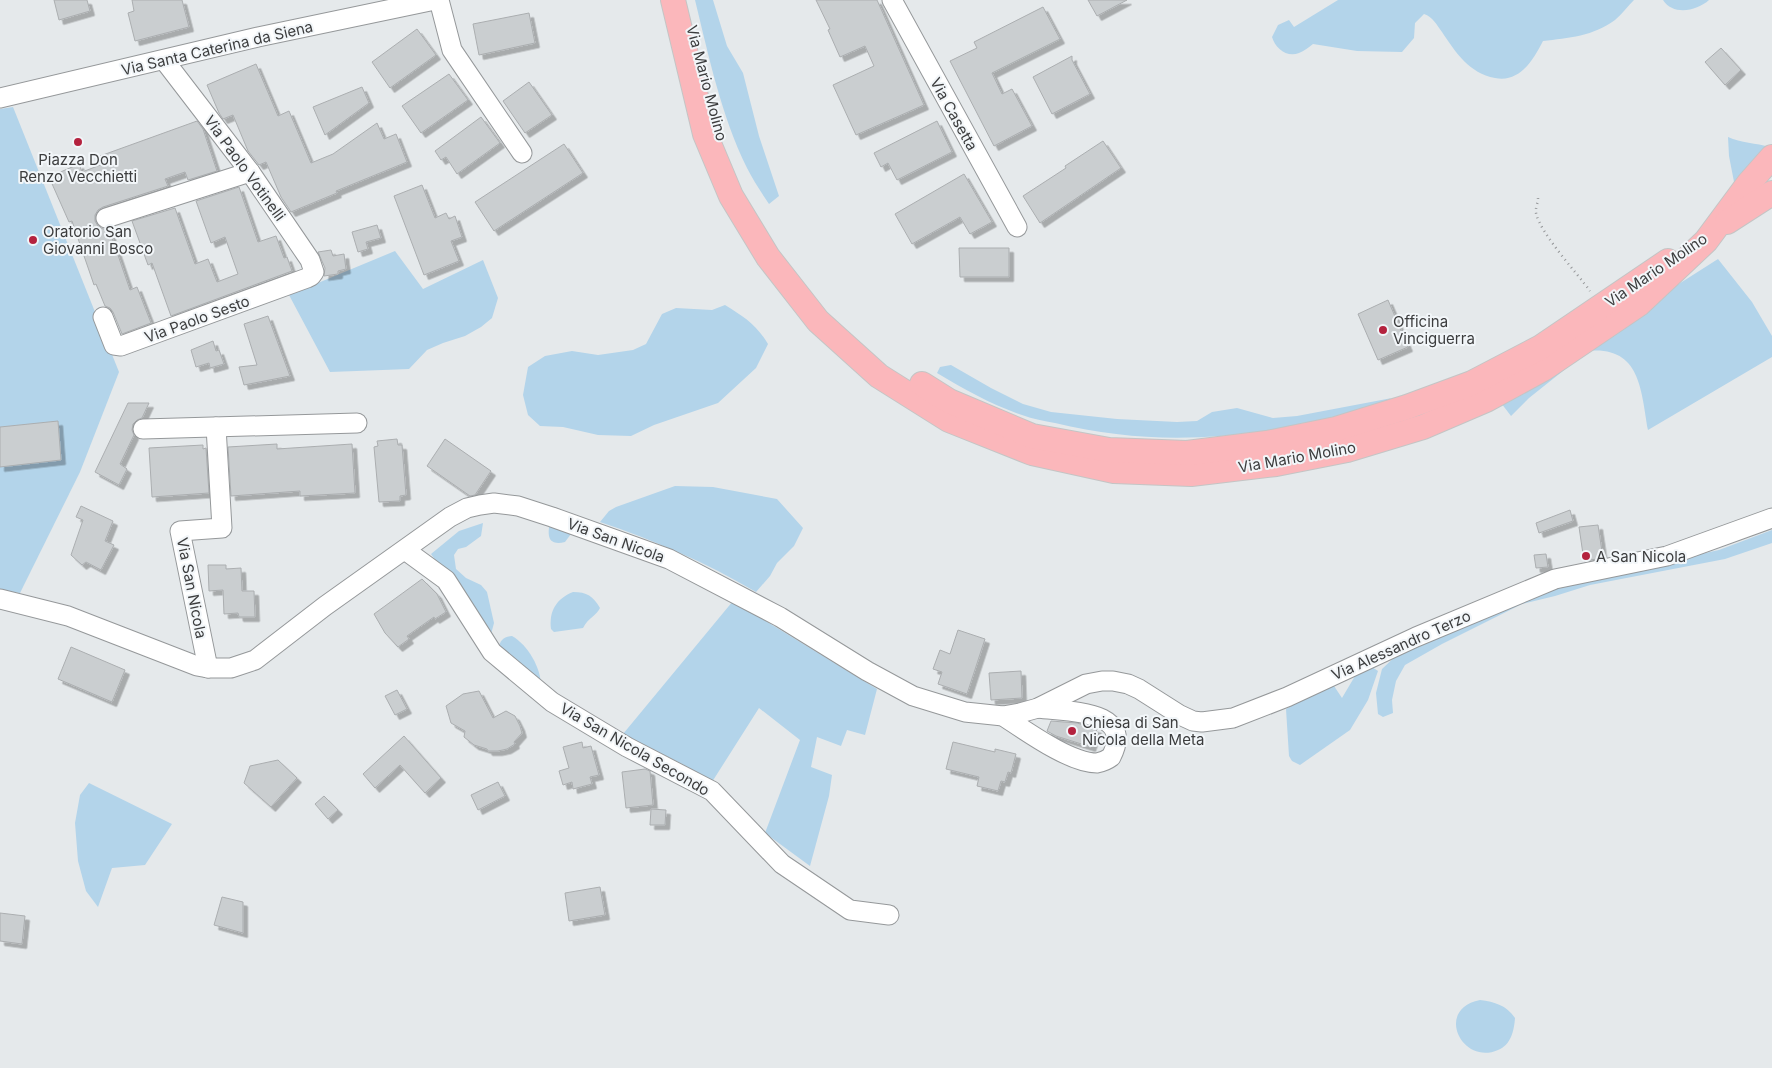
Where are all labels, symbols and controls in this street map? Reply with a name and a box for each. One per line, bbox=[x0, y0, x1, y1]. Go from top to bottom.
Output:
street label: Via Santa Caterina da Siena bbox=[119, 17, 315, 79]
street label: Via Mario Molino bbox=[682, 23, 732, 143]
street label: Via Casetta bbox=[926, 74, 982, 154]
street label: Via Paolo Votinelli bbox=[200, 111, 290, 225]
marker: Piazza Don Renzo Vecchietti bbox=[72, 136, 84, 148]
place label: Piazza Don Renzo Vecchietti bbox=[19, 150, 137, 186]
place label: Oratorio San Giovanni Bosco bbox=[43, 222, 153, 258]
street label: Via Mario Molino bbox=[1601, 229, 1711, 311]
marker: Oratorio San Giovanni Bosco bbox=[27, 234, 39, 246]
street label: Via Paolo Sesto bbox=[142, 291, 252, 347]
place label: Officina Vinciguerra bbox=[1393, 312, 1475, 348]
marker: Officina Vinciguerra bbox=[1377, 324, 1389, 336]
street label: Via Mario Molino bbox=[1237, 437, 1357, 477]
street label: Via San Nicola bbox=[565, 514, 667, 566]
street label: Via San Nicola bbox=[173, 536, 211, 640]
place label: A San Nicola bbox=[1596, 547, 1686, 566]
marker: A San Nicola bbox=[1580, 550, 1592, 562]
street label: Via Alessandro Terzo bbox=[1329, 606, 1473, 684]
street label: Via San Nicola Secondo bbox=[557, 698, 713, 800]
place label: Chiesa di San Nicola della Meta bbox=[1082, 713, 1204, 749]
marker: Chiesa di San Nicola della Meta bbox=[1066, 725, 1078, 737]

